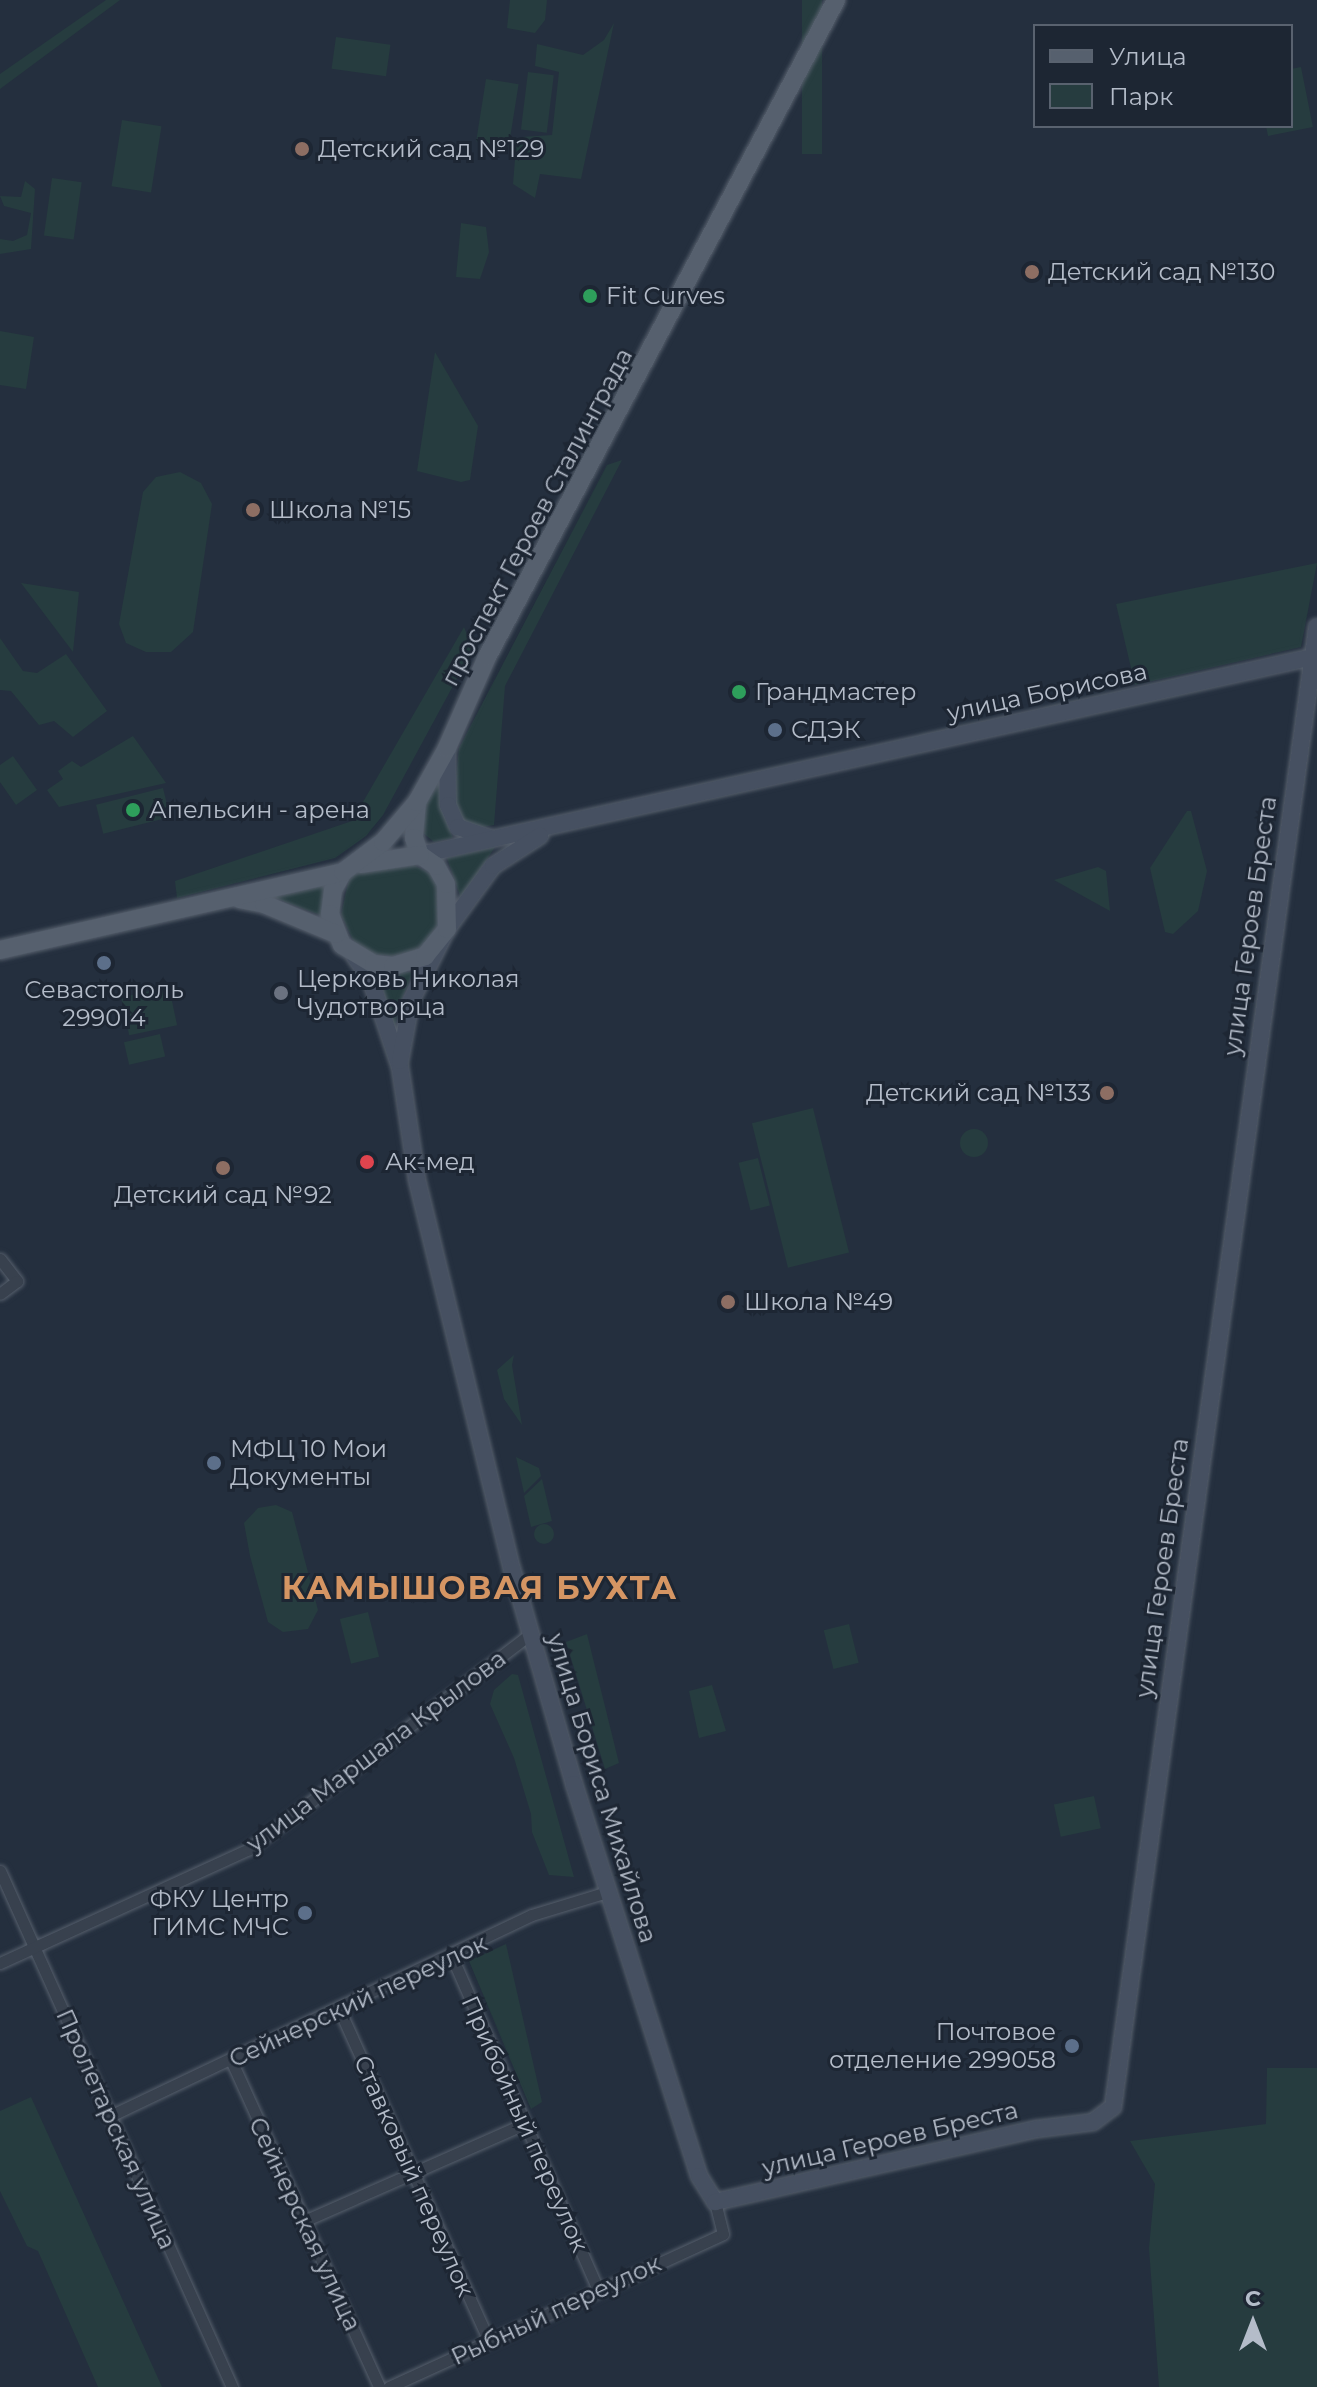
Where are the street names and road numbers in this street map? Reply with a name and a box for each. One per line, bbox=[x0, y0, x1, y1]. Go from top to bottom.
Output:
street label: проспект Героев Сталинграда bbox=[435, 343, 639, 691]
street label: улица Борисова bbox=[944, 657, 1150, 727]
street label: улица Героев Бреста bbox=[1218, 794, 1282, 1058]
street label: улица Героев Бреста bbox=[1130, 1436, 1194, 1700]
street label: улица Бориса Михайлова bbox=[541, 1630, 663, 1946]
street label: улица Маршала Крылова bbox=[241, 1644, 511, 1858]
street label: Сейнерский переулок bbox=[224, 1928, 492, 2074]
street label: Прибойный переулок bbox=[455, 1991, 595, 2257]
street label: Пролетарская улица bbox=[50, 2005, 182, 2253]
street label: Ставковый переулок bbox=[348, 2051, 480, 2301]
street label: улица Героев Бреста bbox=[759, 2096, 1021, 2182]
street label: Сейнерская улица bbox=[243, 2113, 367, 2335]
street label: Рыбный переулок bbox=[446, 2249, 666, 2371]

